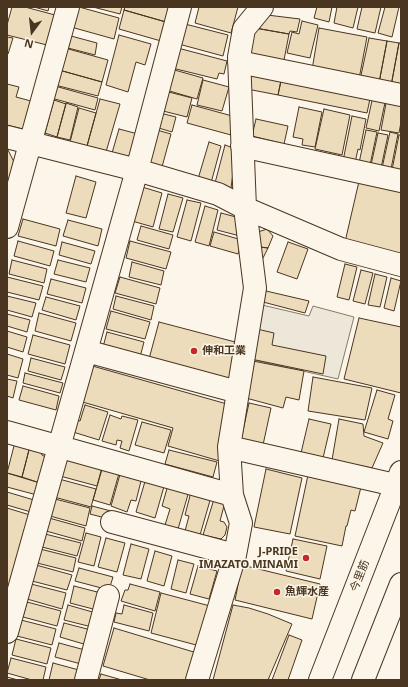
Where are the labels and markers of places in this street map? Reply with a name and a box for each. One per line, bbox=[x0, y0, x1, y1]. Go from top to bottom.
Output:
place label: 伸和工業 bbox=[202, 344, 246, 358]
marker: 伸和工業 bbox=[189, 346, 199, 356]
place label: J-PRIDE IMAZATO MINAMI bbox=[199, 545, 298, 571]
marker: J-PRIDE IMAZATO MINAMI bbox=[301, 553, 311, 563]
place label: 魚輝水産 bbox=[285, 585, 329, 599]
marker: 魚輝水産 bbox=[272, 587, 282, 597]

